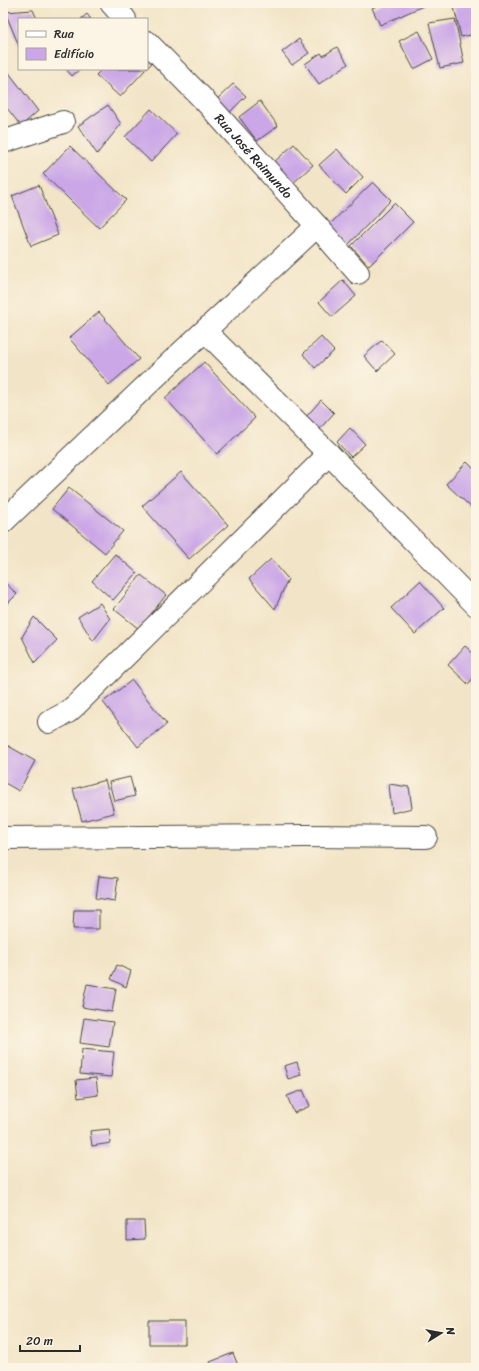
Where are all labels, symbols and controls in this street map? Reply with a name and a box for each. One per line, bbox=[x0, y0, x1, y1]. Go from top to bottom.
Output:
legend bbox=[18, 18, 148, 70]
text: Rua bbox=[54, 23, 75, 45]
text: Edifício bbox=[54, 43, 94, 65]
street label: Rua José Raimundo bbox=[209, 107, 299, 204]
north arrow bbox=[421, 1313, 461, 1353]
text: N bbox=[440, 1325, 460, 1337]
scale bar bbox=[20, 1327, 80, 1353]
text: 20 m bbox=[26, 1330, 53, 1352]

